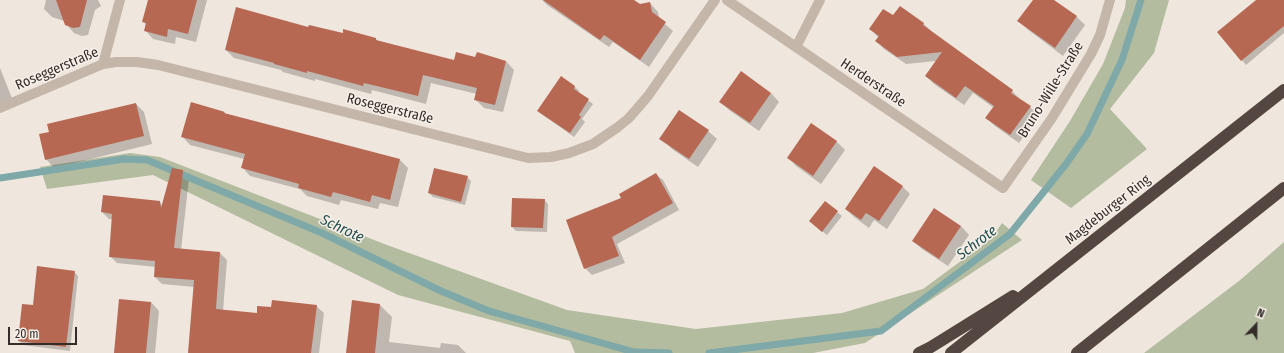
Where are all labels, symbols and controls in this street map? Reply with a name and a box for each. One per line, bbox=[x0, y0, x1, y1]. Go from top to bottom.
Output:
street label: Bruno-Wille-Straße bbox=[1015, 39, 1087, 141]
street label: Roseggerstraße bbox=[13, 44, 101, 94]
street label: Herderstraße bbox=[837, 55, 909, 111]
street label: Roseggerstraße bbox=[345, 90, 435, 128]
street label: Magdeburger Ring bbox=[1062, 172, 1154, 248]
water label: Schrote bbox=[317, 211, 367, 247]
water label: Schrote bbox=[953, 222, 1001, 264]
north arrow bbox=[1236, 305, 1276, 345]
text: N bbox=[1255, 306, 1266, 321]
scale bar bbox=[10, 319, 79, 345]
text: 20 m bbox=[15, 327, 39, 341]

